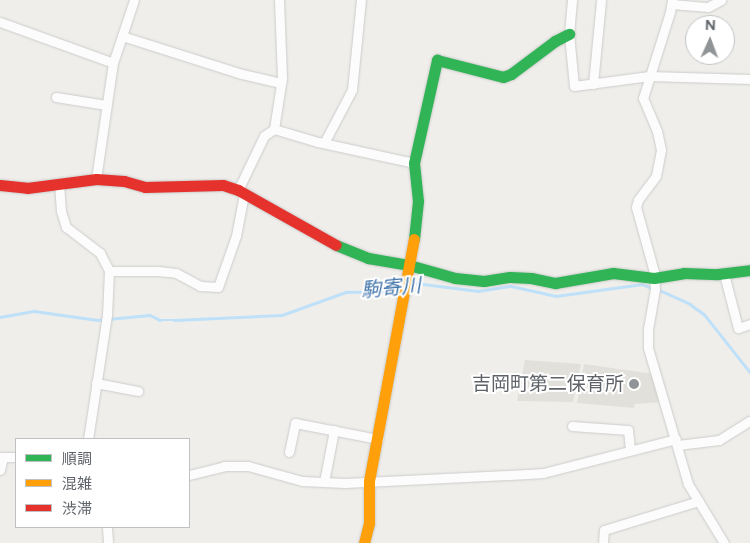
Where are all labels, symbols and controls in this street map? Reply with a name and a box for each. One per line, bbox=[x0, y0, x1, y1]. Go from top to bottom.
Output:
north arrow bbox=[685, 15, 735, 65]
text: N bbox=[705, 17, 716, 34]
water label: 駒寄川 bbox=[360, 273, 422, 303]
place label: 吉岡町第二保育所 bbox=[472, 373, 624, 395]
marker: 吉岡町第二保育所 bbox=[628, 378, 640, 390]
legend bbox=[15, 438, 190, 528]
text: 順調 bbox=[62, 450, 92, 468]
text: 混雑 bbox=[62, 475, 92, 493]
text: 渋滞 bbox=[62, 500, 92, 518]

